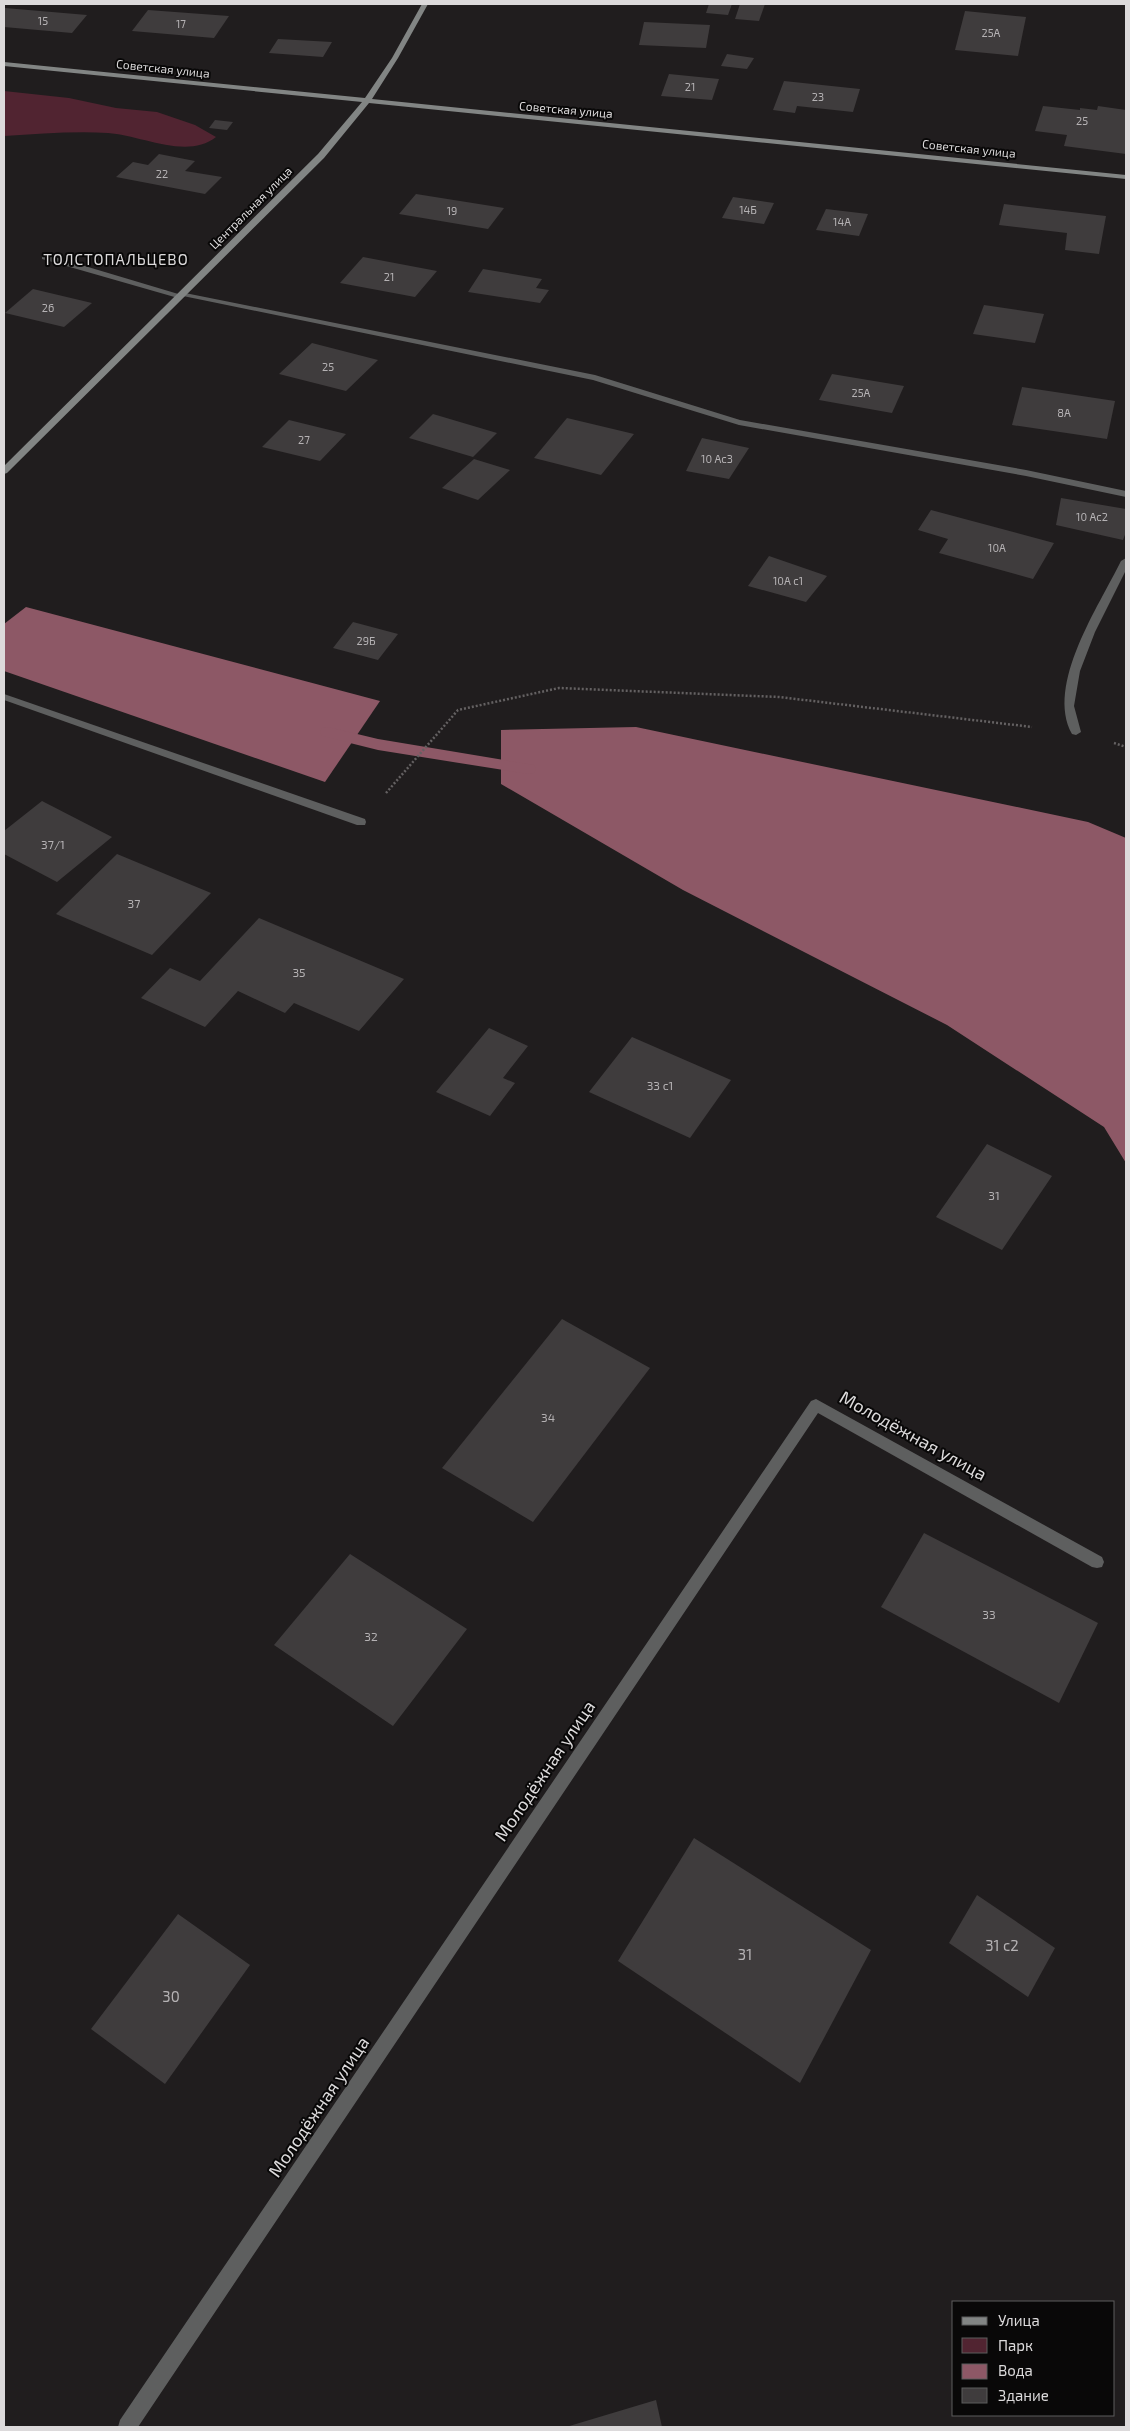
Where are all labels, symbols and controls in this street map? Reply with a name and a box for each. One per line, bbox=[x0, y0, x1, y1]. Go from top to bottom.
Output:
house number: 15 bbox=[38, 14, 48, 27]
house number: 17 bbox=[176, 17, 186, 30]
house number: 25А bbox=[982, 26, 1001, 39]
street label: Советская улица bbox=[116, 56, 211, 81]
house number: 21 bbox=[685, 80, 695, 93]
house number: 23 bbox=[812, 90, 824, 103]
street label: Советская улица bbox=[519, 98, 613, 121]
house number: 25 bbox=[1076, 114, 1088, 127]
street label: Советская улица bbox=[922, 136, 1017, 161]
street label: Центральная улица bbox=[206, 163, 295, 252]
house number: 22 bbox=[156, 167, 168, 180]
house number: 14Б bbox=[739, 203, 757, 216]
house number: 19 bbox=[447, 204, 457, 217]
house number: 14А bbox=[833, 215, 851, 228]
district label: ТОЛСТОПАЛЬЦЕВО bbox=[43, 250, 189, 268]
house number: 21 bbox=[384, 270, 394, 283]
house number: 26 bbox=[42, 301, 54, 314]
house number: 25 bbox=[322, 360, 334, 373]
house number: 25А bbox=[852, 386, 871, 399]
house number: 8А bbox=[1057, 406, 1071, 419]
house number: 27 bbox=[298, 433, 310, 446]
house number: 10 Ас3 bbox=[701, 452, 733, 465]
house number: 10 Ас2 bbox=[1076, 510, 1108, 523]
house number: 10А bbox=[988, 541, 1006, 554]
house number: 10А с1 bbox=[773, 574, 803, 587]
house number: 29Б bbox=[356, 634, 376, 647]
house number: 37/1 bbox=[41, 837, 65, 851]
house number: 37 bbox=[128, 896, 140, 910]
house number: 35 bbox=[292, 965, 306, 979]
house number: 33 с1 bbox=[647, 1078, 673, 1092]
house number: 31 bbox=[988, 1188, 1000, 1202]
street label: Молодёжная улица bbox=[836, 1386, 991, 1485]
house number: 34 bbox=[541, 1410, 555, 1424]
house number: 33 bbox=[982, 1607, 996, 1621]
house number: 32 bbox=[364, 1629, 378, 1643]
street label: Молодёжная улица bbox=[489, 1696, 599, 1845]
house number: 31 с2 bbox=[985, 1936, 1019, 1954]
house number: 31 bbox=[738, 1945, 752, 1963]
house number: 30 bbox=[162, 1987, 180, 2005]
street label: Молодёжная улица bbox=[263, 2032, 373, 2181]
legend bbox=[952, 2301, 1115, 2416]
text: Улица bbox=[998, 2311, 1040, 2329]
text: Парк bbox=[998, 2336, 1033, 2354]
text: Вода bbox=[998, 2361, 1033, 2379]
text: Здание bbox=[998, 2386, 1049, 2404]

